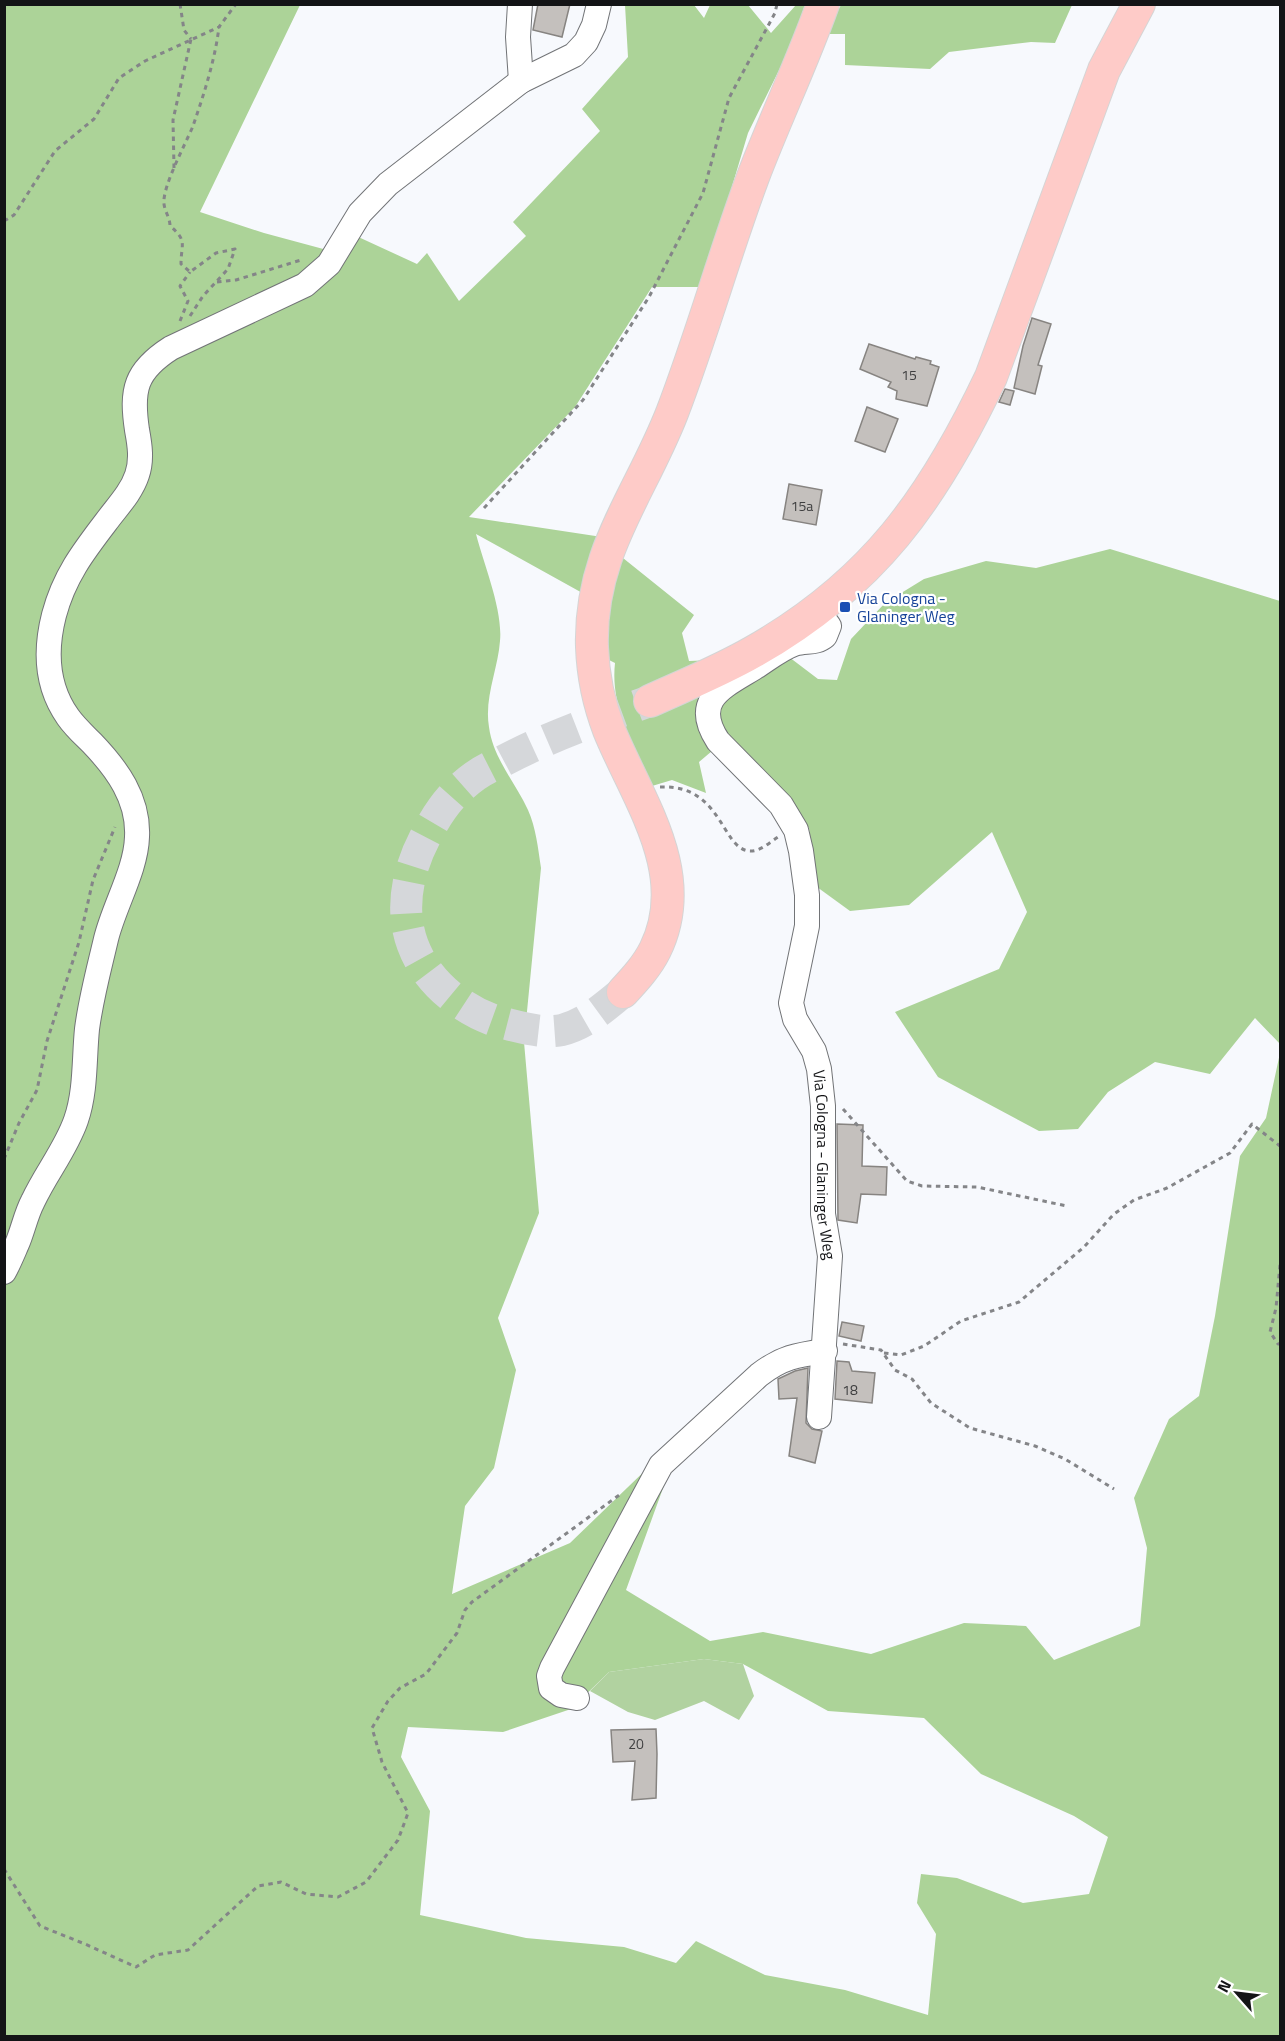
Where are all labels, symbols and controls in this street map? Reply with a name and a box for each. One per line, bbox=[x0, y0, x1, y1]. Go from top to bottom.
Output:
house number: 15 bbox=[901, 364, 917, 385]
house number: 15a bbox=[791, 495, 813, 516]
place label: Via Cologna - Glaninger Weg bbox=[857, 586, 955, 628]
marker: Via Cologna - Glaninger Weg bbox=[838, 600, 852, 614]
street label: Via Cologna - Glaninger Weg bbox=[807, 1068, 842, 1261]
house number: 18 bbox=[842, 1379, 858, 1400]
house number: 20 bbox=[628, 1733, 644, 1754]
north arrow bbox=[1207, 1963, 1267, 2023]
text: N bbox=[1211, 1975, 1237, 1996]

